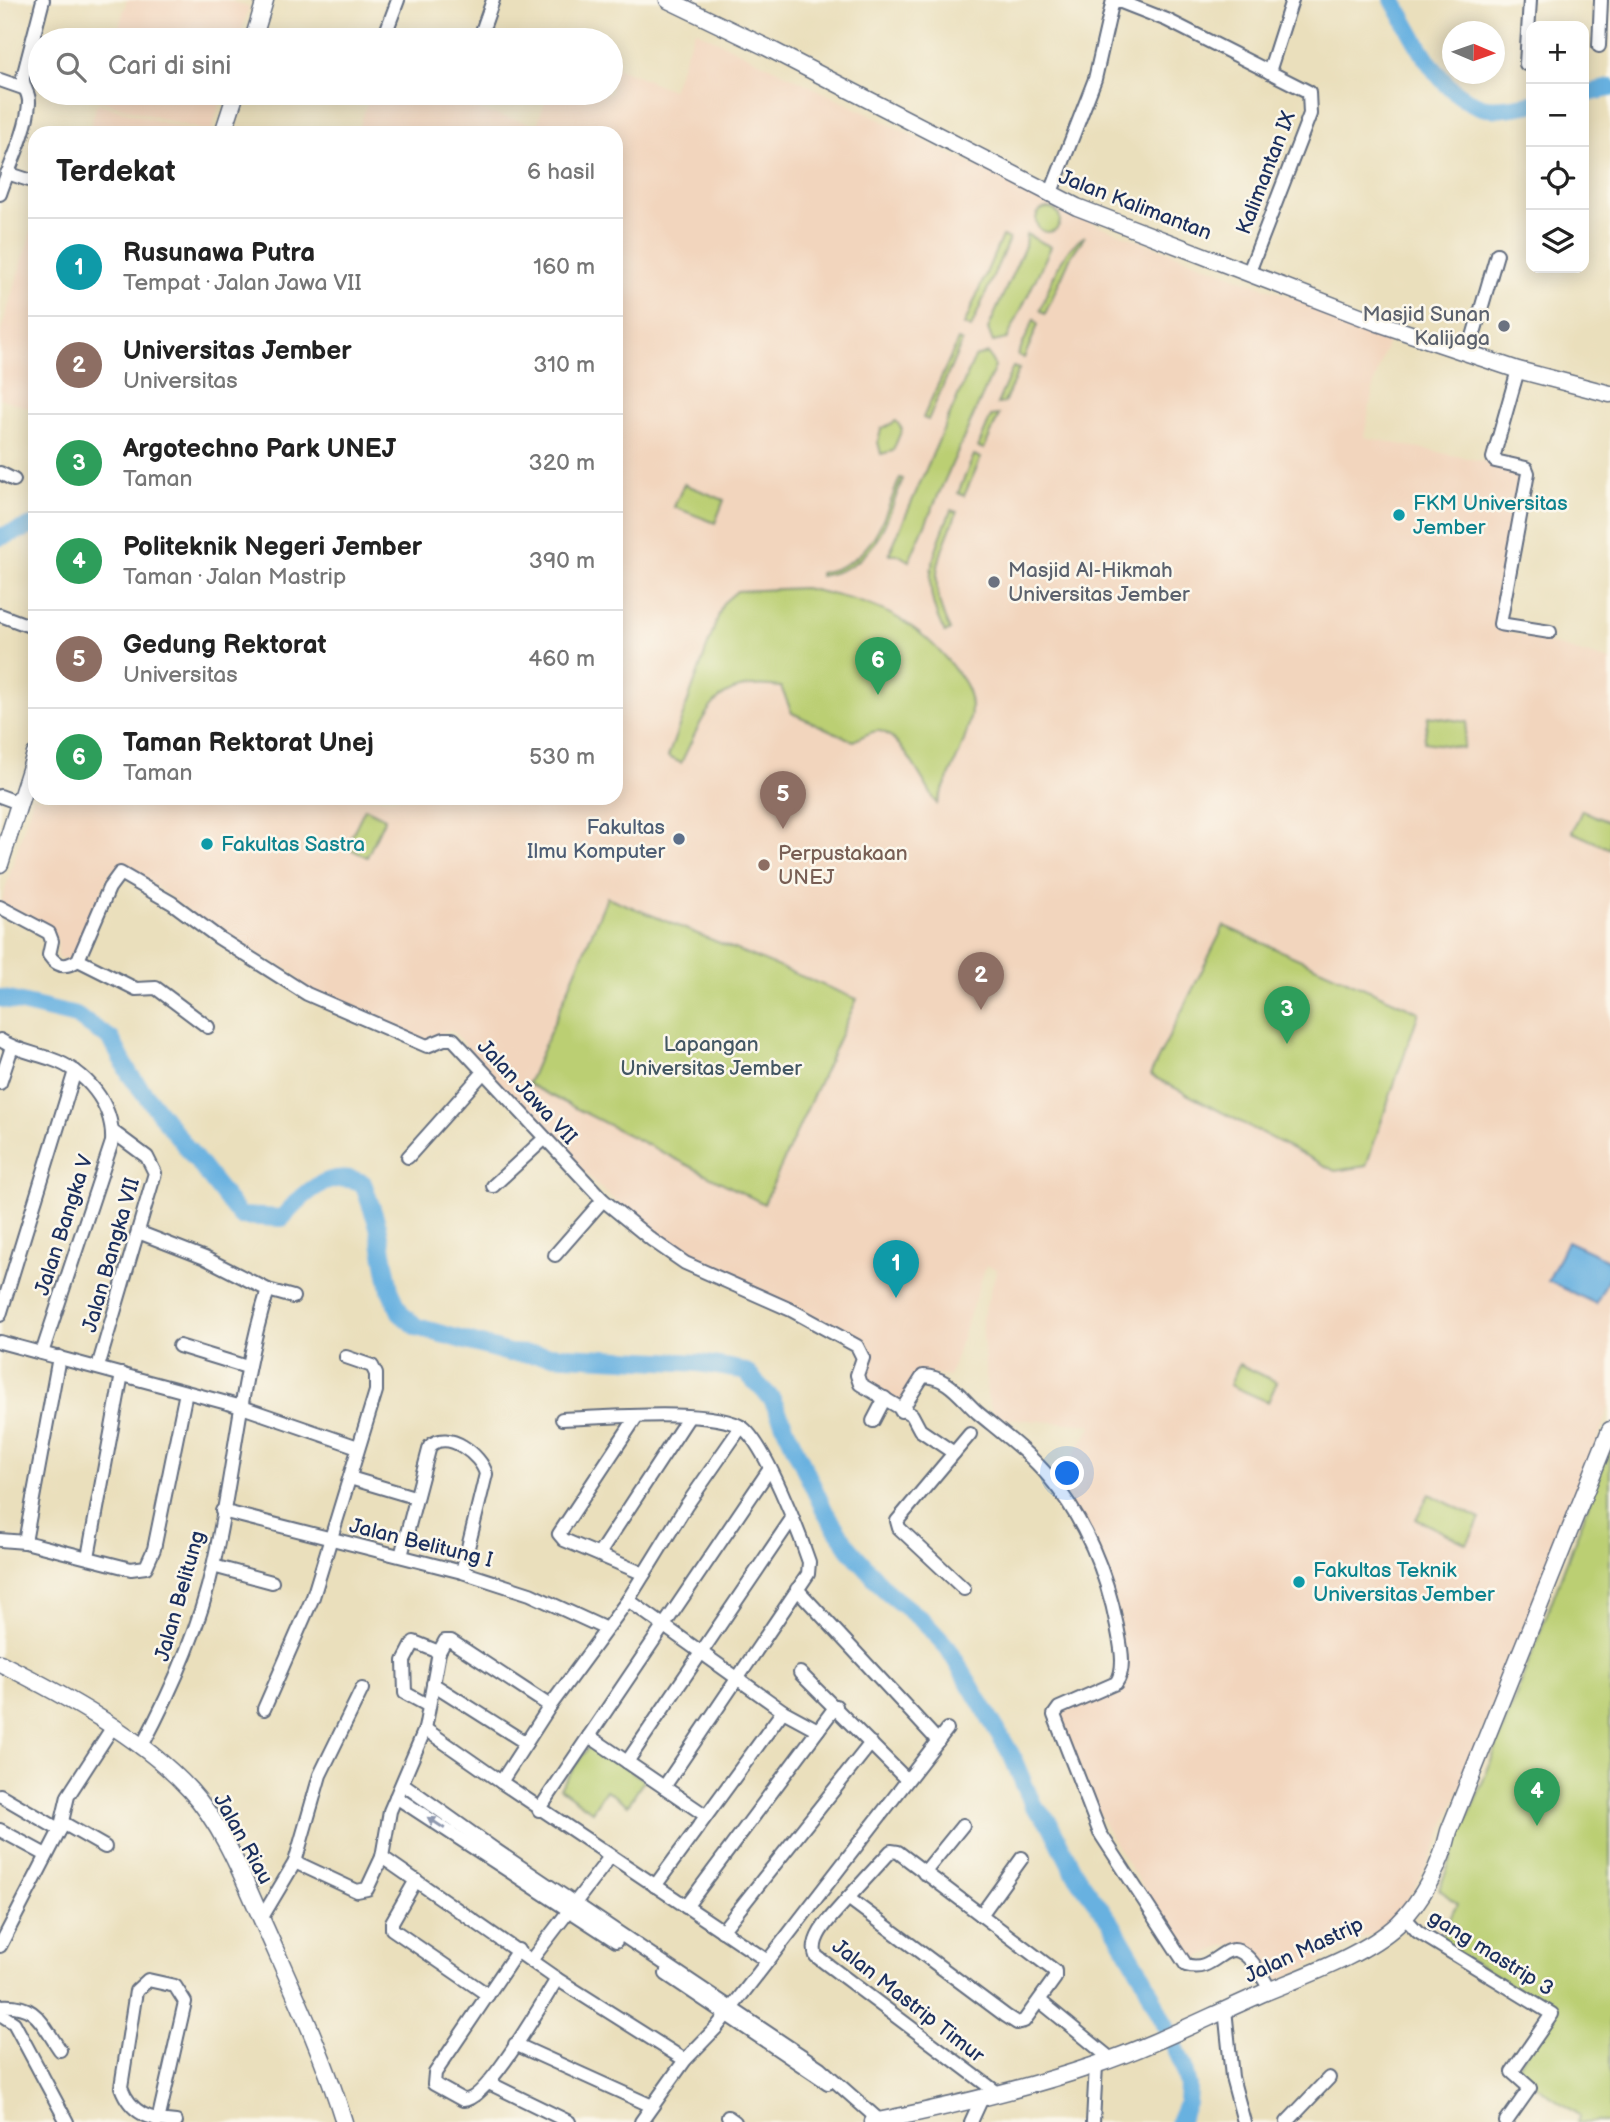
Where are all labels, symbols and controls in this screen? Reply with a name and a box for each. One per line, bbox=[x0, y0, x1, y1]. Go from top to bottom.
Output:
north arrow bbox=[1442, 21, 1505, 84]
map controls bbox=[1526, 21, 1589, 273]
button: + bbox=[1526, 21, 1589, 84]
search box bbox=[28, 28, 623, 105]
icon: search bbox=[52, 48, 90, 86]
text: Cari di sini bbox=[108, 51, 231, 82]
button: − bbox=[1526, 84, 1589, 147]
street label: Kalimantan IX bbox=[1231, 108, 1301, 238]
button: locate bbox=[1526, 147, 1589, 210]
text: Terdekat bbox=[56, 154, 175, 190]
text: 6 hasil bbox=[527, 158, 595, 186]
street label: Jalan Kalimantan bbox=[1055, 164, 1215, 246]
button: layers bbox=[1526, 210, 1589, 273]
text: Rusunawa Putra bbox=[123, 238, 315, 269]
text: 1 bbox=[74, 253, 84, 281]
text: 160 m bbox=[533, 253, 595, 281]
text: Tempat · Jalan Jawa VII bbox=[123, 269, 362, 297]
place label: Masjid Sunan Kalijaga bbox=[1362, 302, 1490, 351]
marker: Masjid Sunan Kalijaga bbox=[1496, 318, 1512, 334]
text: Universitas Jember bbox=[123, 336, 352, 367]
text: 2 bbox=[72, 351, 86, 379]
text: 310 m bbox=[533, 351, 595, 379]
text: Universitas bbox=[123, 367, 238, 395]
text: Argotechno Park UNEJ bbox=[123, 434, 396, 465]
text: 3 bbox=[72, 449, 86, 477]
text: 320 m bbox=[529, 449, 595, 477]
text: Taman bbox=[123, 465, 192, 493]
place label: FKM Universitas Jember bbox=[1413, 491, 1568, 540]
marker: FKM Universitas Jember bbox=[1391, 507, 1407, 523]
text: Politeknik Negeri Jember bbox=[123, 532, 422, 563]
text: 4 bbox=[72, 547, 86, 575]
text: 390 m bbox=[529, 547, 595, 575]
place label: Masjid Al-Hikmah Universitas Jember bbox=[1008, 558, 1190, 607]
text: Taman · Jalan Mastrip bbox=[123, 563, 346, 591]
marker: Masjid Al-Hikmah Universitas Jember bbox=[986, 574, 1002, 590]
text: Gedung Rektorat bbox=[123, 630, 326, 661]
pin: 6 bbox=[855, 637, 901, 695]
text: 5 bbox=[72, 645, 86, 673]
text: 460 m bbox=[528, 645, 595, 673]
text: Universitas bbox=[123, 661, 238, 689]
text: Taman Rektorat Unej bbox=[123, 728, 374, 759]
text: 6 bbox=[72, 743, 86, 771]
text: 530 m bbox=[529, 743, 595, 771]
text: Taman bbox=[123, 759, 192, 787]
pin: 5 bbox=[760, 771, 806, 829]
place label: Fakultas Ilmu Komputer bbox=[527, 815, 665, 864]
marker: Fakultas Ilmu Komputer bbox=[671, 831, 687, 847]
place label: Fakultas Sastra bbox=[221, 832, 365, 857]
marker: Fakultas Sastra bbox=[199, 836, 215, 852]
place label: Perpustakaan UNEJ bbox=[778, 841, 908, 890]
marker: Perpustakaan UNEJ bbox=[756, 857, 772, 873]
pin: 2 bbox=[958, 952, 1004, 1010]
pin: 3 bbox=[1264, 986, 1310, 1044]
park label: Lapangan Universitas Jember bbox=[620, 1032, 802, 1081]
street label: Jalan Jawa VII bbox=[472, 1034, 582, 1150]
street label: Jalan Bangka V bbox=[29, 1151, 99, 1298]
street label: Jalan Bangka VII bbox=[77, 1175, 145, 1335]
pin: 1 bbox=[873, 1240, 919, 1298]
your location bbox=[1050, 1456, 1084, 1490]
street label: Jalan Belitung I bbox=[347, 1513, 495, 1573]
street label: Jalan Belitung bbox=[149, 1528, 211, 1664]
place label: Fakultas Teknik Universitas Jember bbox=[1313, 1558, 1495, 1607]
marker: Fakultas Teknik Universitas Jember bbox=[1291, 1574, 1307, 1590]
pin: 4 bbox=[1514, 1768, 1560, 1826]
street label: Jalan Riau bbox=[208, 1789, 278, 1889]
one-way arrow bbox=[427, 1817, 446, 1830]
street label: gang mastrip 3 bbox=[1424, 1905, 1558, 2001]
street label: Jalan Mastrip bbox=[1241, 1912, 1367, 1988]
street label: Jalan Mastrip Timur bbox=[827, 1934, 989, 2068]

